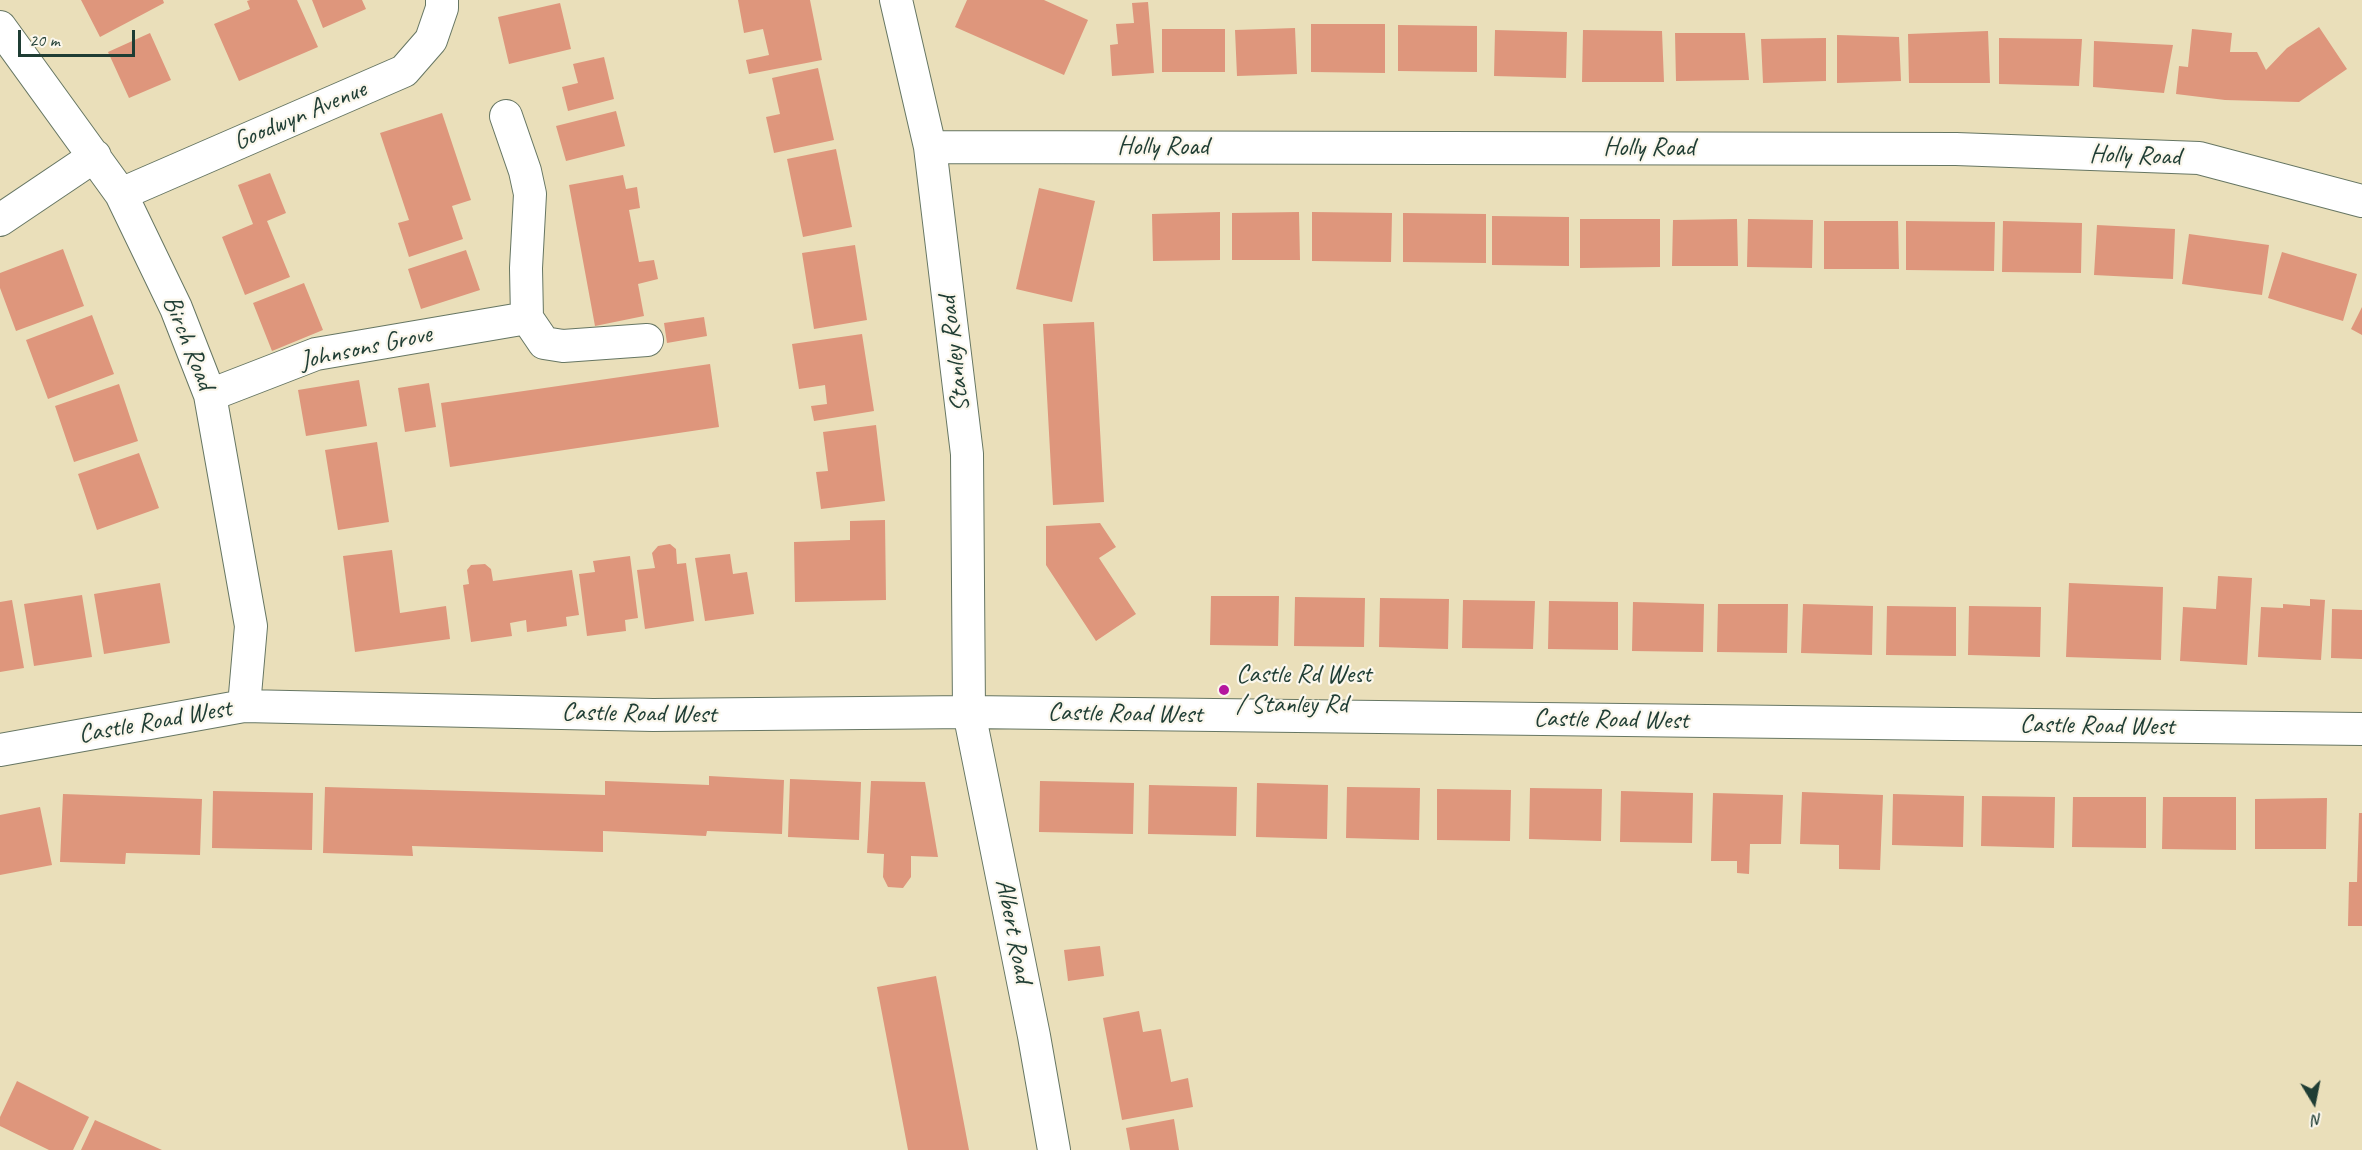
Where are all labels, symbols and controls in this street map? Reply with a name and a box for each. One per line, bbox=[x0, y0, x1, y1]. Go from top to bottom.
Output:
scale bar bbox=[21, 18, 138, 56]
text: 20 m bbox=[29, 29, 60, 51]
street label: Goodwyn Avenue bbox=[229, 74, 371, 158]
street label: Holly Road bbox=[1117, 131, 1209, 163]
street label: Holly Road bbox=[1603, 132, 1695, 164]
street label: Holly Road bbox=[2089, 139, 2181, 173]
street label: Birch Road bbox=[155, 291, 221, 395]
street label: Stanley Road bbox=[932, 294, 978, 414]
street label: Johnsons Grove bbox=[297, 319, 435, 377]
place label: Castle Rd West / Stanley Rd bbox=[1236, 659, 1371, 720]
marker: Castle Rd West / Stanley Rd bbox=[1217, 683, 1231, 697]
street label: Castle Road West bbox=[76, 693, 234, 751]
street label: Castle Road West bbox=[561, 697, 717, 731]
street label: Castle Road West bbox=[1047, 697, 1203, 731]
street label: Castle Road West bbox=[1533, 703, 1689, 737]
street label: Castle Road West bbox=[2019, 709, 2175, 743]
street label: Albert Road bbox=[988, 876, 1038, 986]
north arrow bbox=[2284, 1072, 2344, 1132]
text: N bbox=[2311, 1109, 2324, 1130]

